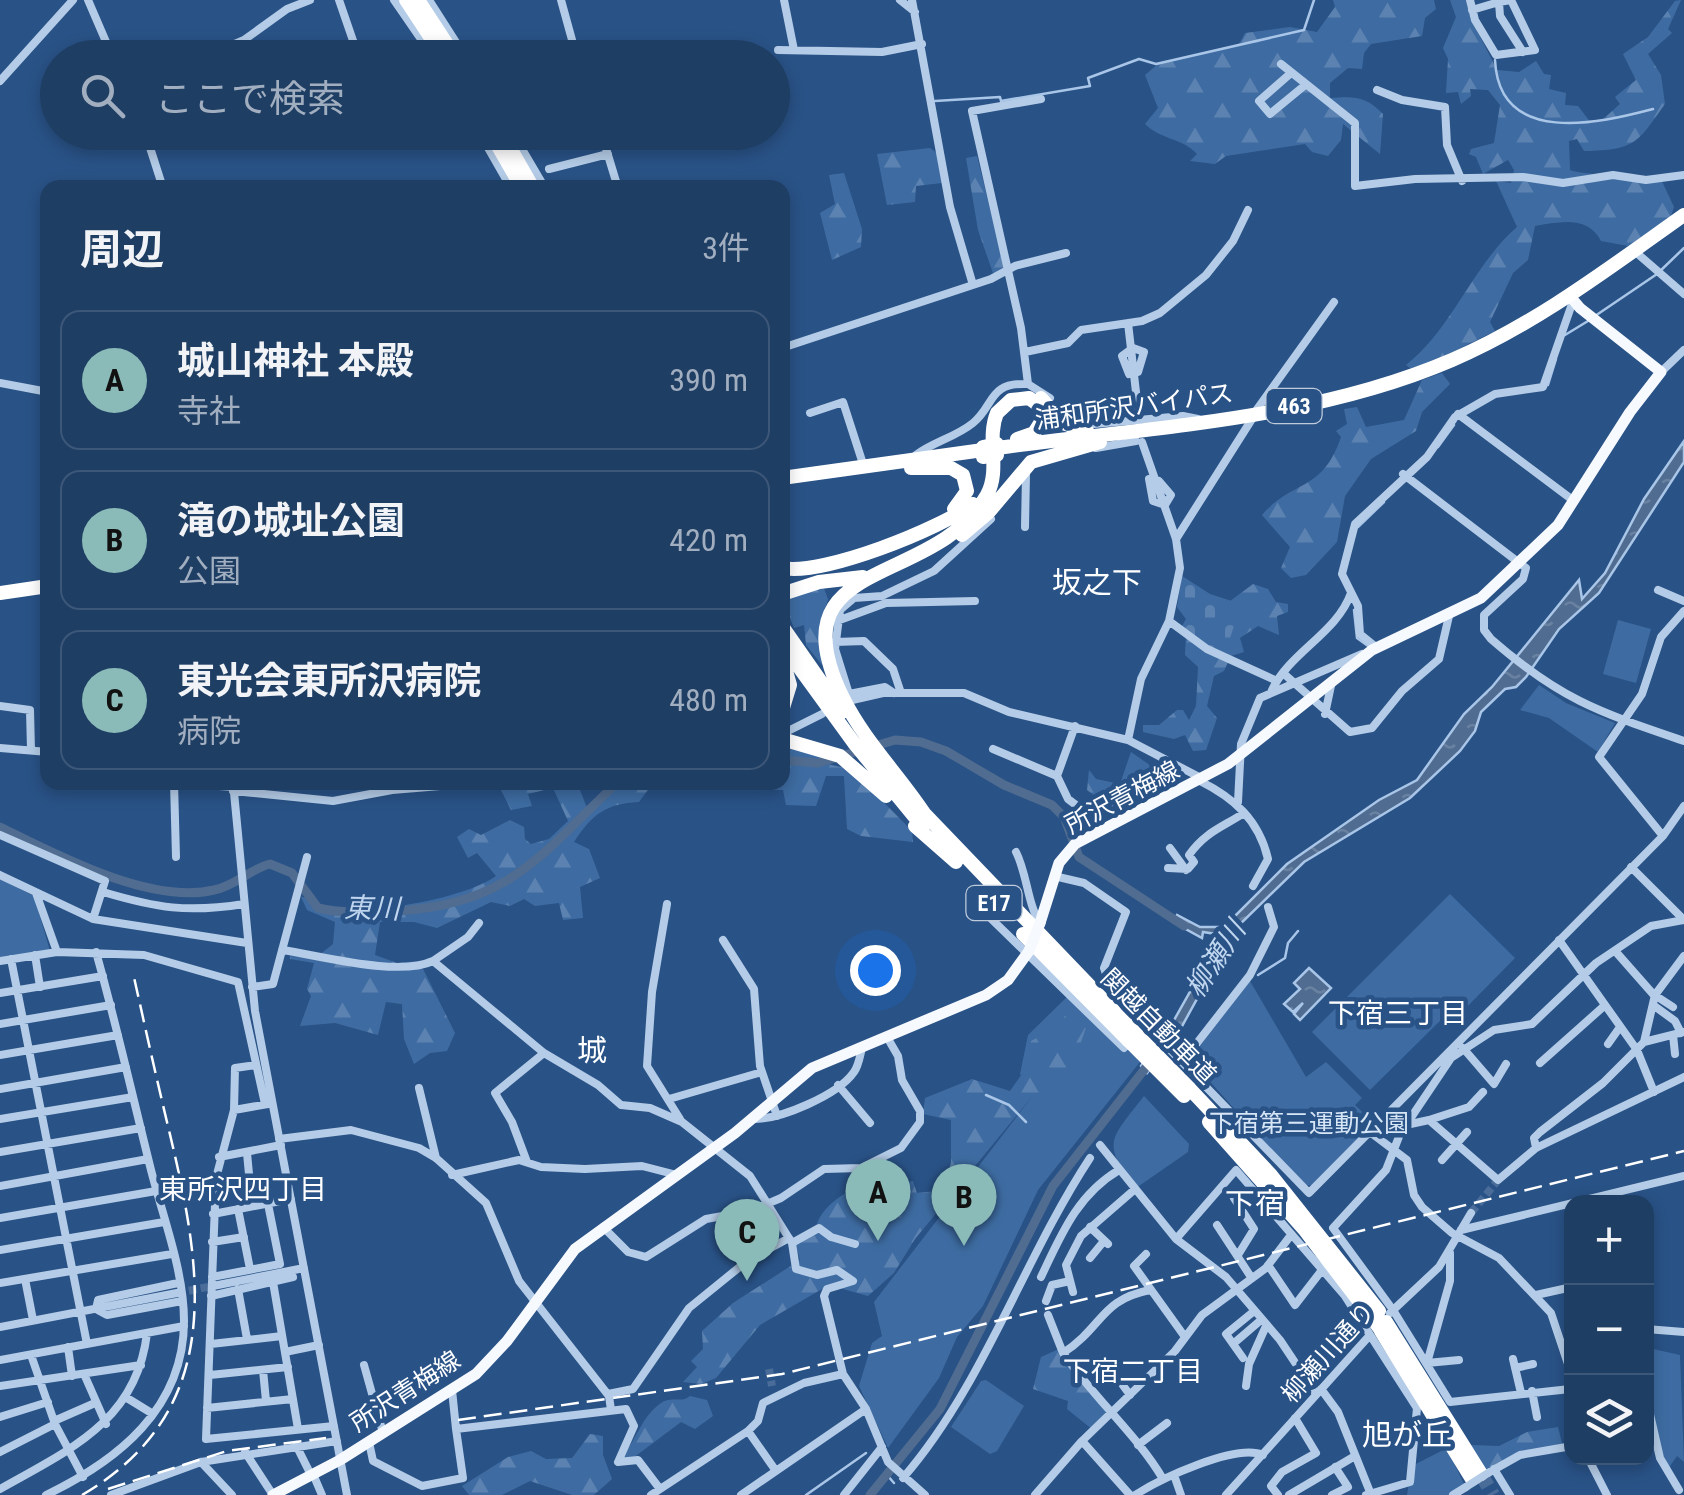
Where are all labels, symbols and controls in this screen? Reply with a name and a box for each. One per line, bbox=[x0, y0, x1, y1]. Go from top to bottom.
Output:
search box bbox=[40, 40, 790, 150]
icon: search bbox=[75, 68, 130, 123]
text: ここで検索 bbox=[155, 77, 345, 121]
text: 周辺 bbox=[80, 225, 164, 274]
text: 3件 bbox=[702, 229, 750, 267]
text: 城山神社 本殿 bbox=[177, 339, 414, 383]
text: A bbox=[105, 361, 124, 399]
text: 390 m bbox=[669, 361, 748, 399]
street label: 浦和所沢バイパス bbox=[1033, 378, 1235, 435]
road number: 463 bbox=[1266, 389, 1322, 423]
text: 寺社 bbox=[177, 392, 241, 430]
text: 滝の城址公園 bbox=[177, 499, 405, 543]
text: B bbox=[106, 521, 123, 559]
text: 420 m bbox=[669, 521, 748, 559]
text: 公園 bbox=[177, 552, 241, 590]
district label: 坂之下 bbox=[1052, 565, 1142, 600]
text: 東光会東所沢病院 bbox=[177, 659, 481, 703]
text: C bbox=[105, 681, 124, 719]
text: 480 m bbox=[669, 681, 748, 719]
text: 病院 bbox=[177, 712, 241, 750]
street label: 所沢青梅線 bbox=[1060, 755, 1184, 840]
road number: E17 bbox=[966, 886, 1022, 920]
water label: 東川 bbox=[344, 892, 403, 926]
water label: 柳瀬川 bbox=[1179, 913, 1254, 1003]
your location bbox=[850, 945, 901, 996]
street label: 関越自動車道 bbox=[1095, 963, 1222, 1090]
district label: 下宿三丁目 bbox=[1328, 997, 1468, 1030]
district label: 城 bbox=[577, 1033, 607, 1068]
park label: 下宿第三運動公園 bbox=[1209, 1109, 1409, 1138]
pin: A bbox=[846, 1158, 910, 1241]
pin: B bbox=[932, 1164, 996, 1246]
district label: 東所沢四丁目 bbox=[159, 1173, 327, 1206]
district label: 下宿 bbox=[1225, 1186, 1285, 1221]
map controls bbox=[1564, 1195, 1654, 1465]
button: + bbox=[1564, 1195, 1654, 1285]
pin: C bbox=[714, 1198, 780, 1281]
button: − bbox=[1564, 1285, 1654, 1375]
street label: 柳瀬川通り bbox=[1276, 1296, 1381, 1408]
street label: 所沢青梅線 bbox=[345, 1345, 466, 1438]
district label: 下宿二丁目 bbox=[1063, 1355, 1203, 1388]
button: layers bbox=[1564, 1375, 1654, 1465]
district label: 旭が丘 bbox=[1362, 1417, 1452, 1452]

